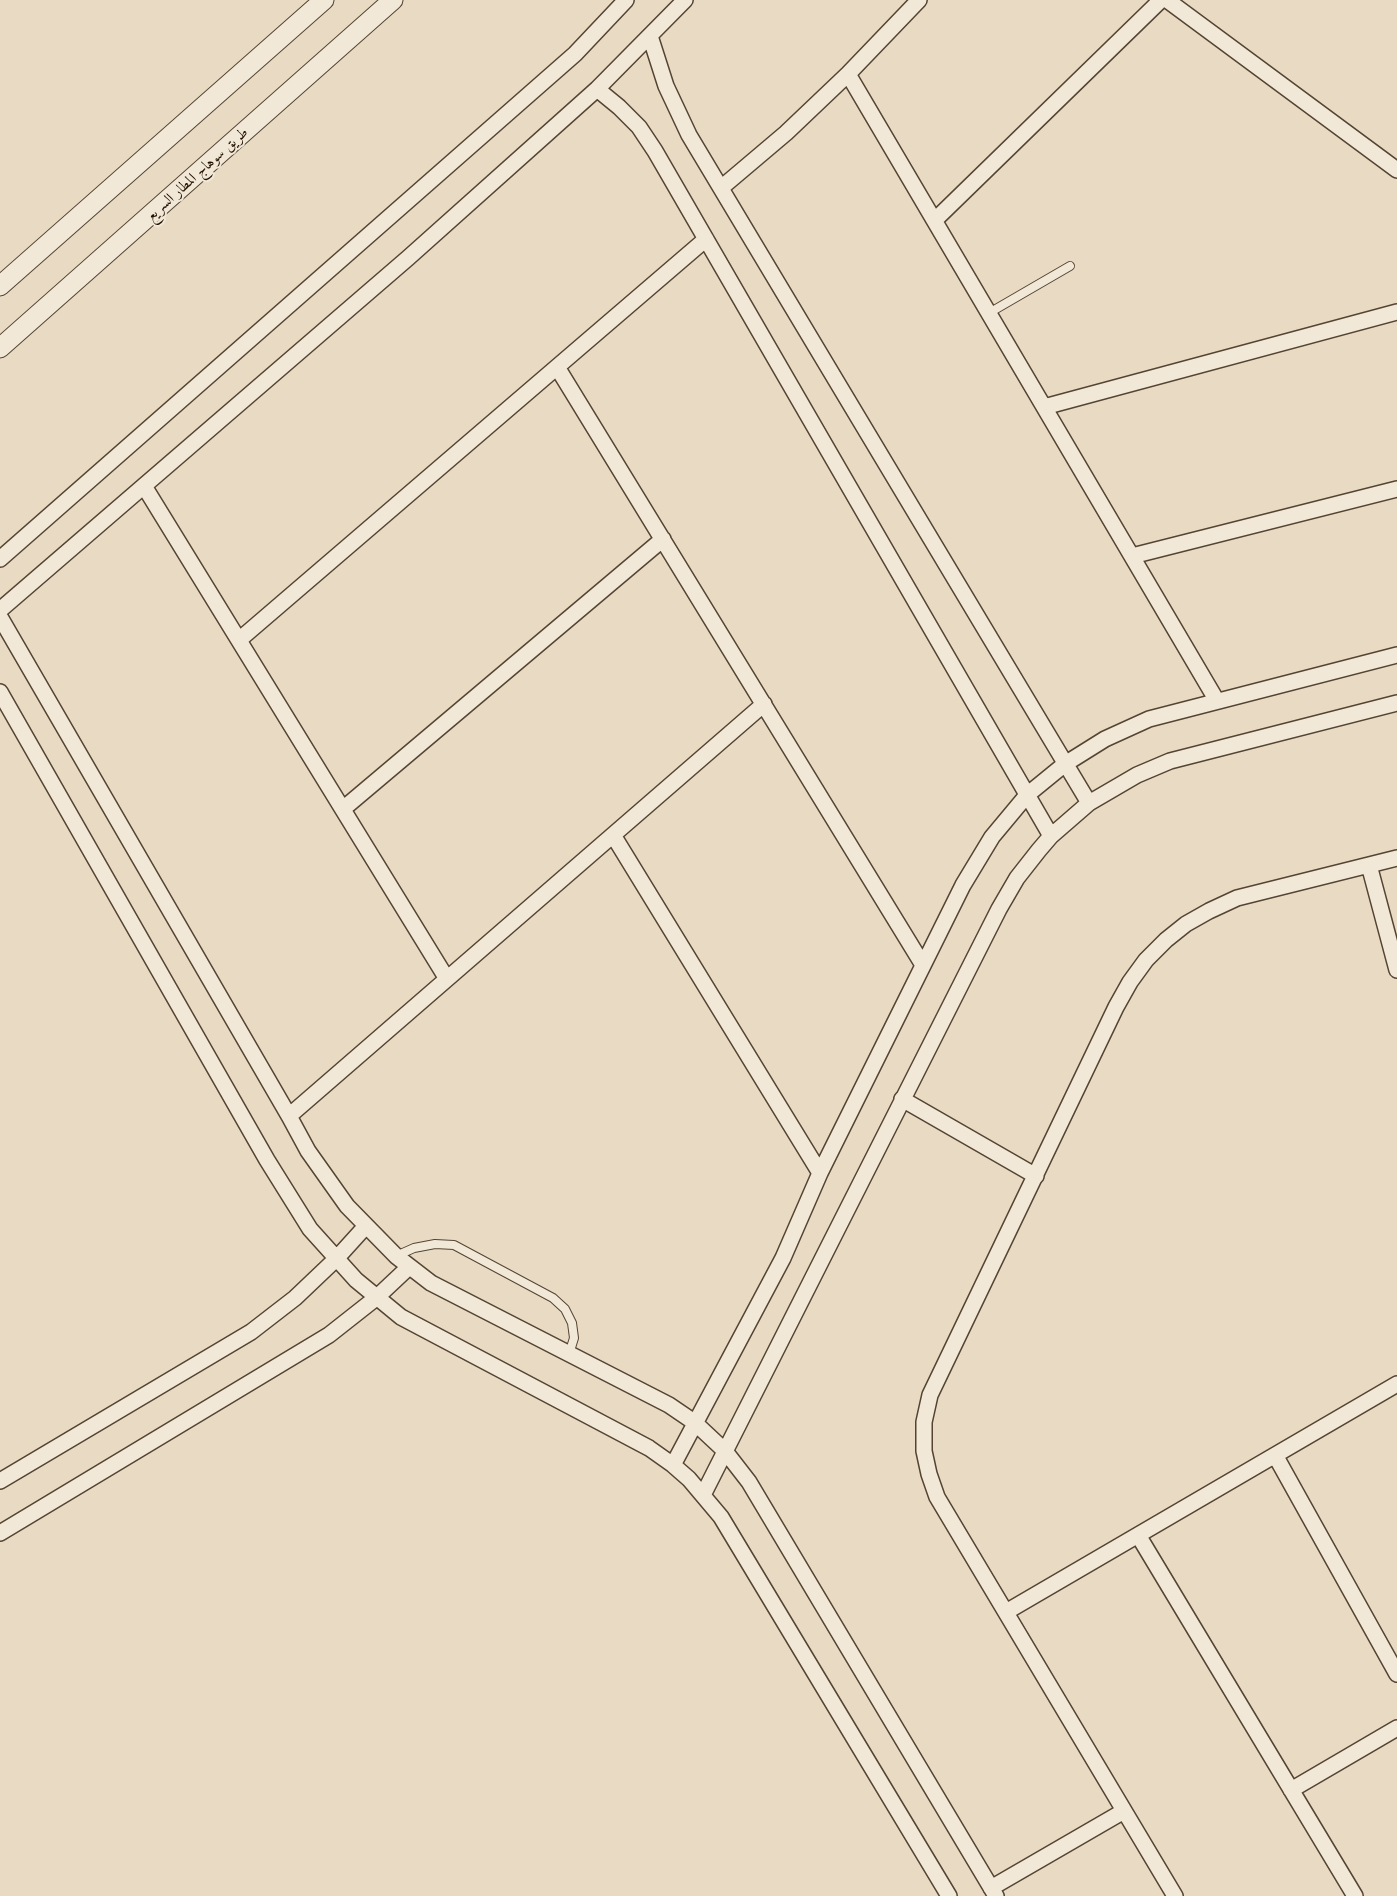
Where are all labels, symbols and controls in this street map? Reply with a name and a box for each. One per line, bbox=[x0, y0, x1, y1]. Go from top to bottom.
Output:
street label: طريق سوهاج المطار السريع bbox=[142, 123, 252, 225]

